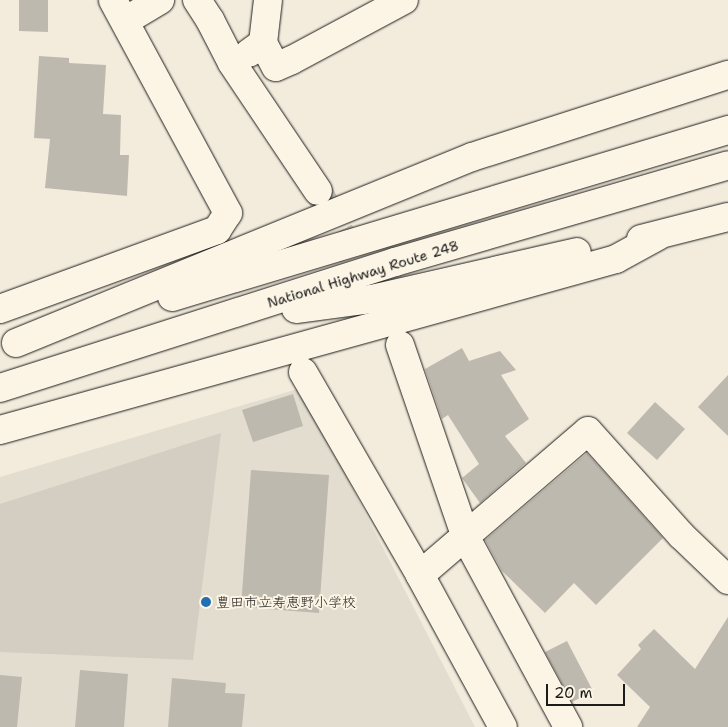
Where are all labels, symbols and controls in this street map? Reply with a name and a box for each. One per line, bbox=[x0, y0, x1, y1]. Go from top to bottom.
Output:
street label: National Highway Route 248 bbox=[265, 237, 461, 311]
place label: 豊田市立寿恵野小学校 bbox=[216, 594, 356, 610]
marker: 豊田市立寿恵野小学校 bbox=[200, 596, 212, 608]
scale bar bbox=[548, 674, 627, 706]
text: 20 m bbox=[554, 683, 593, 703]

